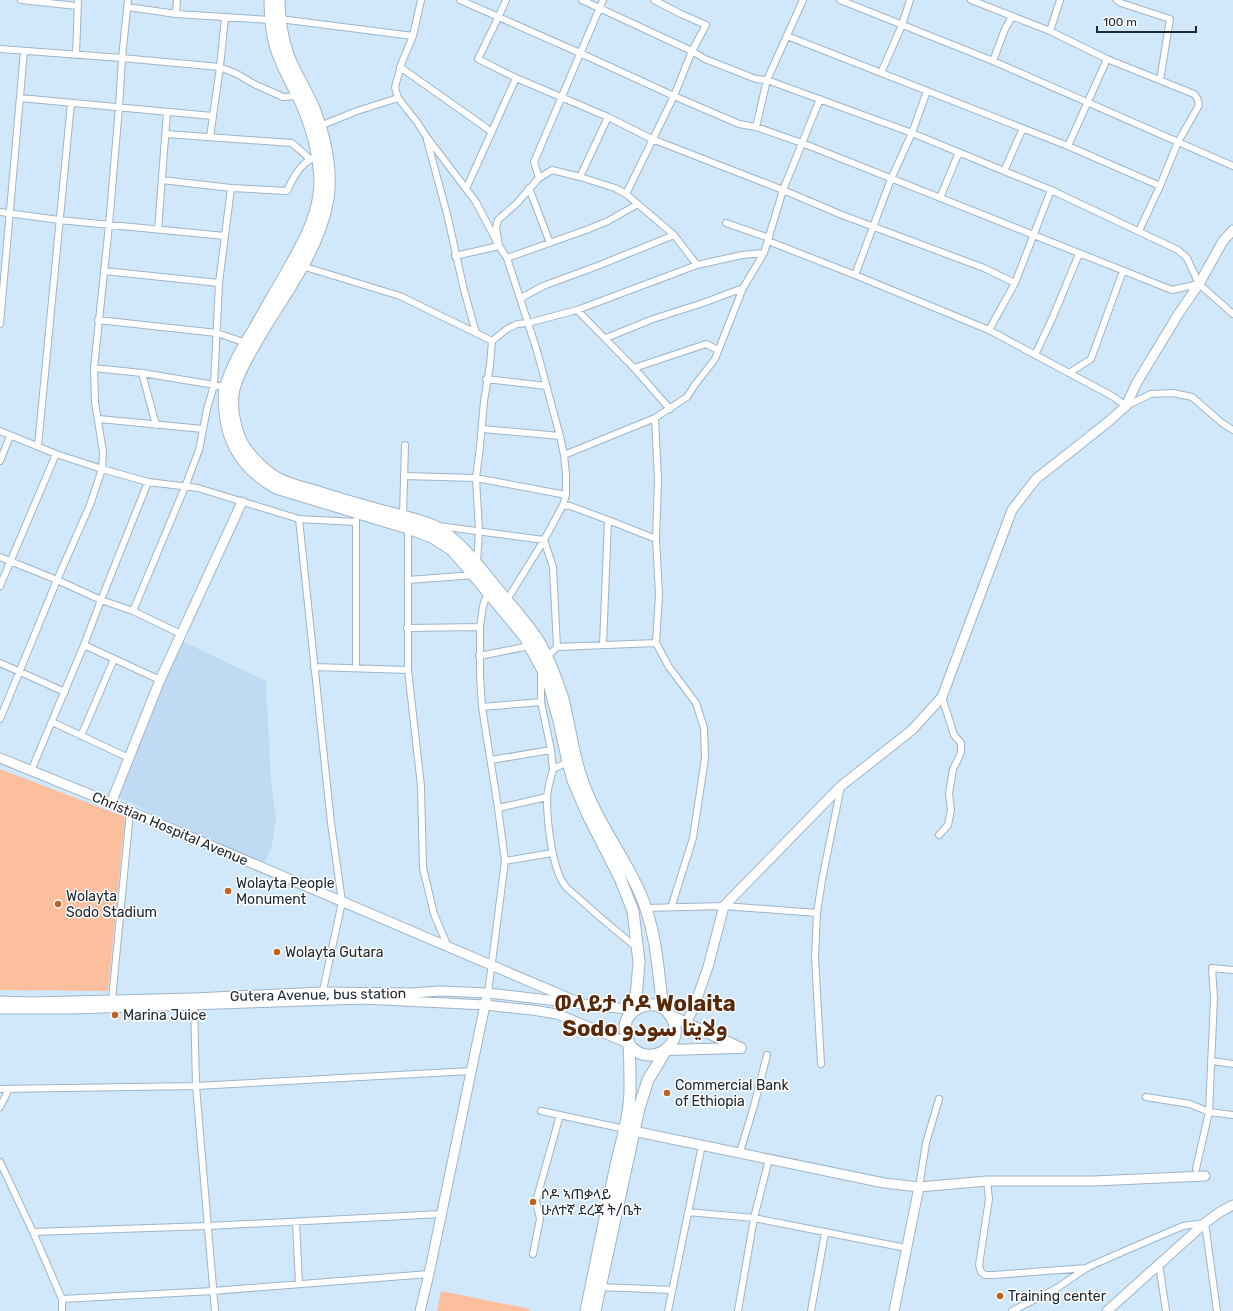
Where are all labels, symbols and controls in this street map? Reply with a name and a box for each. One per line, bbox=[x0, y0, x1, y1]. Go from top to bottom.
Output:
scale bar bbox=[1097, 8, 1196, 34]
text: 100 m bbox=[1103, 15, 1137, 29]
street label: Christian Hospital Avenue bbox=[89, 788, 251, 870]
place label: Wolayta People Monument bbox=[236, 875, 335, 908]
marker: Wolayta People Monument bbox=[223, 886, 233, 896]
place label: Wolayta Sodo Stadium bbox=[66, 888, 157, 921]
marker: Wolayta Sodo Stadium bbox=[53, 899, 63, 909]
place label: Wolayta Gutara bbox=[285, 944, 383, 961]
marker: Wolayta Gutara bbox=[272, 947, 282, 957]
street label: Gutera Avenue, bus station bbox=[230, 985, 406, 1005]
district label: ወላይታ ሶዶ Wolaita Sodo ولايتا سودو bbox=[554, 990, 736, 1042]
place label: Marina Juice bbox=[123, 1007, 207, 1024]
marker: Marina Juice bbox=[110, 1010, 120, 1020]
place label: Commercial Bank of Ethiopia bbox=[675, 1077, 790, 1110]
marker: Commercial Bank of Ethiopia bbox=[662, 1088, 672, 1098]
place label: ሶዶ ኣጠቃላይ ሁለተኛ ደረጃ ት/ቤት bbox=[541, 1186, 642, 1219]
marker: ሶዶ ኣጠቃላይ ሁለተኛ ደረጃ ት/ቤት bbox=[528, 1197, 538, 1207]
place label: Training center bbox=[1008, 1288, 1107, 1305]
marker: Training center bbox=[995, 1291, 1005, 1301]

